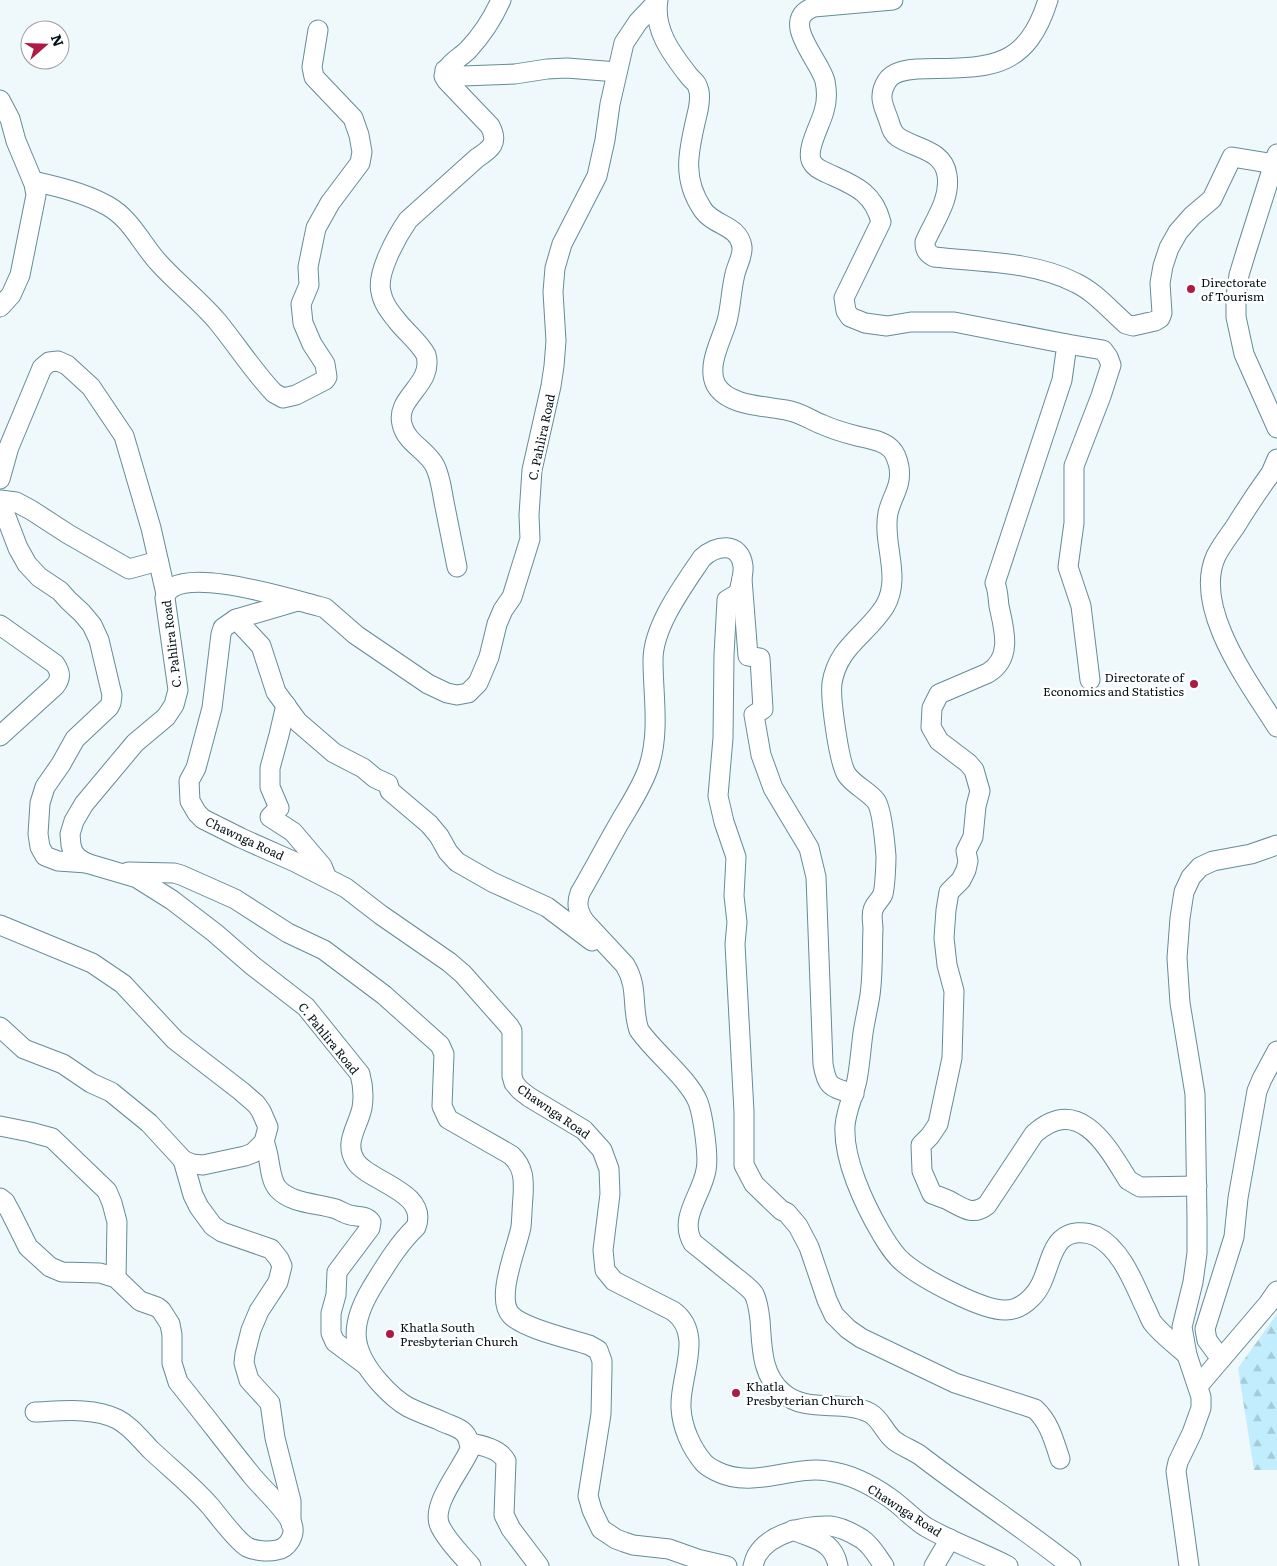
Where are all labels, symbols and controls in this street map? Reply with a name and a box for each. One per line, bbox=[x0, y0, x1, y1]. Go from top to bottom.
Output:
north arrow bbox=[20, 20, 70, 70]
text: N bbox=[47, 31, 70, 49]
place label: Directorate of Tourism bbox=[1201, 273, 1266, 305]
marker: Directorate of Tourism bbox=[1185, 283, 1197, 295]
street label: C. Pahlira Road bbox=[523, 391, 559, 482]
street label: C. Pahlira Road bbox=[157, 599, 185, 689]
place label: Directorate of Economics and Statistics bbox=[1043, 668, 1185, 700]
marker: Directorate of Economics and Statistics bbox=[1188, 678, 1200, 690]
street label: Chawnga Road bbox=[203, 812, 288, 864]
street label: C. Pahlira Road bbox=[294, 998, 364, 1078]
street label: Chawnga Road bbox=[514, 1079, 595, 1143]
place label: Khatla South Presbyterian Church bbox=[400, 1318, 518, 1350]
marker: Khatla South Presbyterian Church bbox=[384, 1328, 396, 1340]
place label: Khatla Presbyterian Church bbox=[746, 1377, 864, 1409]
marker: Khatla Presbyterian Church bbox=[730, 1387, 742, 1399]
street label: Chawnga Road bbox=[864, 1479, 946, 1541]

